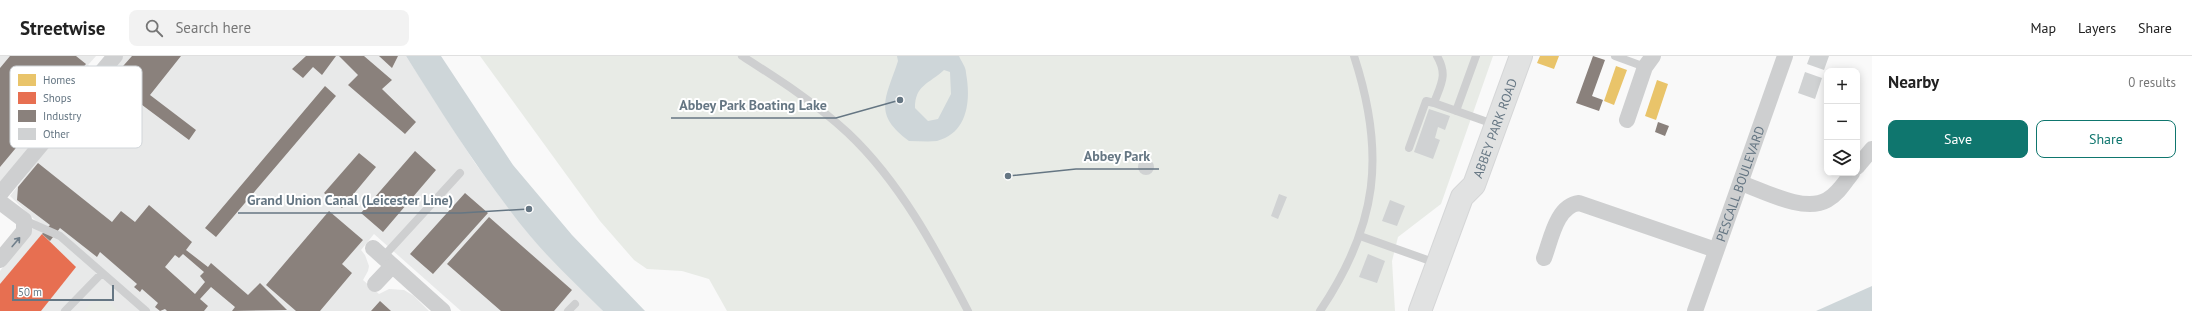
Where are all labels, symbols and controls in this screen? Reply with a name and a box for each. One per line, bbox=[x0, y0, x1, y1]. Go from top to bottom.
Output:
search box bbox=[129, 10, 409, 46]
text: Streetwise bbox=[20, 16, 105, 40]
icon: search bbox=[143, 17, 165, 39]
text: Search here bbox=[175, 18, 251, 37]
text: Map bbox=[2030, 19, 2056, 37]
text: Layers bbox=[2078, 19, 2116, 37]
text: Share bbox=[2138, 19, 2172, 37]
legend bbox=[10, 66, 142, 148]
map controls bbox=[1824, 68, 1860, 176]
button: + bbox=[1824, 68, 1860, 104]
text: Nearby bbox=[1888, 71, 1939, 93]
text: Homes bbox=[43, 73, 76, 87]
text: 0 results bbox=[2128, 74, 2176, 91]
street label: ABBEY PARK ROAD bbox=[1469, 76, 1521, 180]
text: Shops bbox=[43, 91, 72, 105]
callout: Abbey Park Boating Lake bbox=[671, 92, 836, 118]
text: Abbey Park Boating Lake bbox=[679, 96, 827, 114]
button: − bbox=[1824, 104, 1860, 140]
text: Industry bbox=[43, 109, 82, 123]
button: Save bbox=[1888, 120, 2028, 158]
button: Share bbox=[2036, 120, 2176, 158]
street label: PESCALL BOULEVARD bbox=[1712, 124, 1768, 244]
text: Other bbox=[43, 127, 70, 141]
button: layers bbox=[1824, 140, 1860, 176]
callout: Abbey Park bbox=[1076, 143, 1159, 169]
text: Abbey Park bbox=[1084, 147, 1150, 165]
callout: Grand Union Canal (Leicester Line) bbox=[238, 187, 461, 213]
text: Grand Union Canal (Leicester Line) bbox=[247, 191, 453, 209]
one-way arrow bbox=[11, 236, 20, 247]
scale bar bbox=[12, 283, 114, 302]
text: 50 m bbox=[18, 285, 42, 299]

